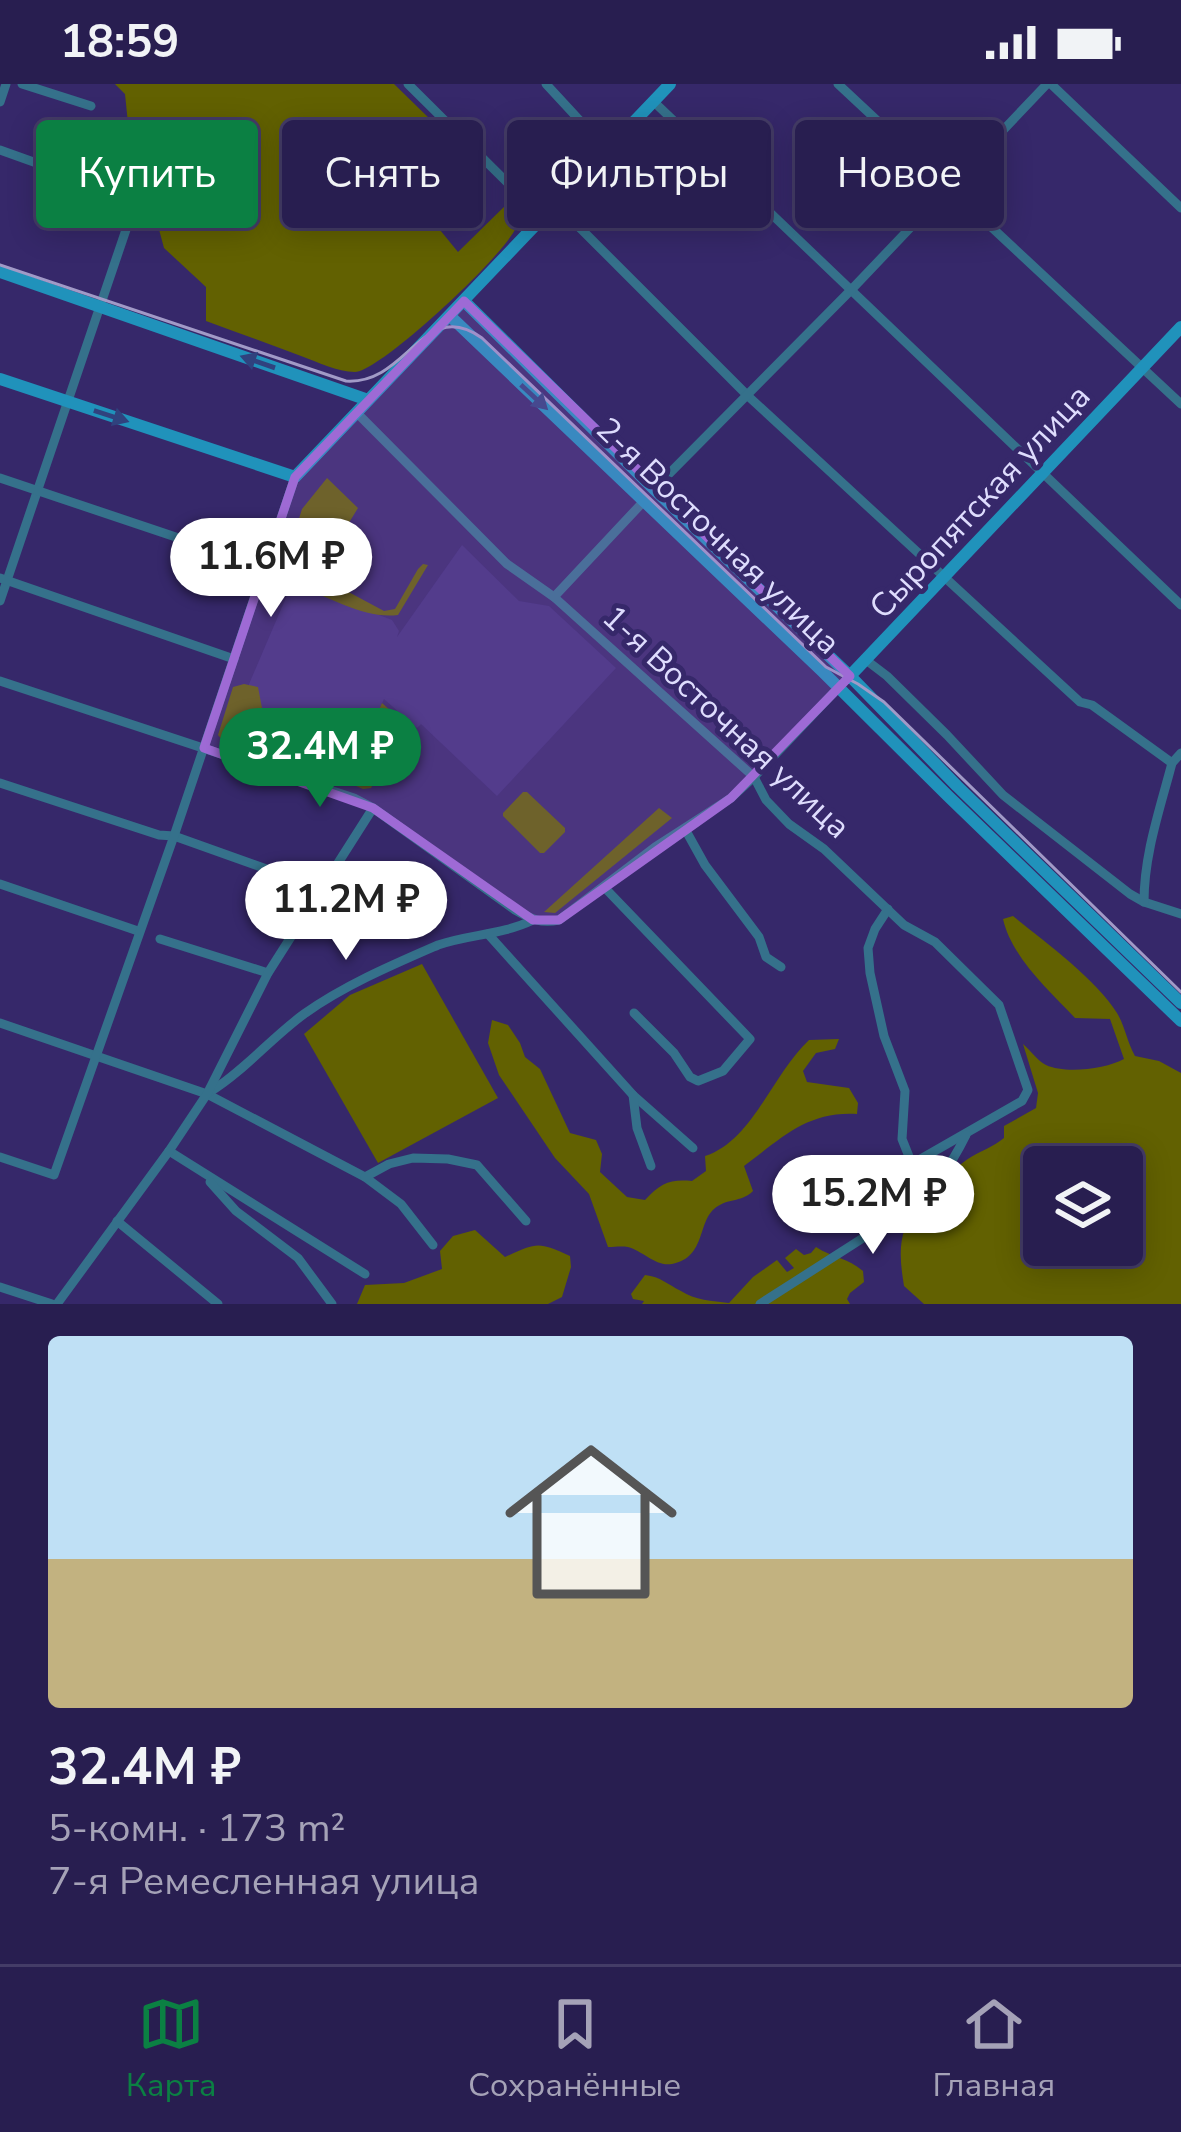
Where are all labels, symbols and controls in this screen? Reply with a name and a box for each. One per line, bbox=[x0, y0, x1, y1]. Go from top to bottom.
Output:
text: 18:59 bbox=[60, 12, 179, 73]
chip: Купить bbox=[36, 120, 258, 228]
chip: Снять bbox=[282, 120, 483, 228]
chip: Фильтры bbox=[507, 120, 771, 228]
chip: Новое bbox=[795, 120, 1004, 228]
one-way arrow bbox=[240, 352, 276, 370]
street label: Сыропятская улица bbox=[860, 375, 1101, 629]
one-way arrow bbox=[520, 382, 549, 410]
street label: 2-я Восточная улица bbox=[586, 407, 850, 665]
one-way arrow bbox=[93, 408, 130, 427]
pin: 11.6M ₽ bbox=[160, 518, 382, 620]
text: 11.6M ₽ bbox=[197, 530, 345, 583]
street label: 1-я Восточная улица bbox=[592, 595, 860, 849]
pin: 32.4M ₽ bbox=[209, 708, 431, 810]
text: 32.4M ₽ bbox=[246, 720, 394, 773]
pin: 11.2M ₽ bbox=[235, 861, 457, 963]
text: 11.2M ₽ bbox=[272, 873, 420, 926]
map controls bbox=[1023, 1146, 1143, 1266]
button: layers bbox=[1023, 1146, 1143, 1266]
pin: 15.2M ₽ bbox=[762, 1155, 984, 1257]
text: 15.2M ₽ bbox=[799, 1167, 947, 1220]
icon: home bbox=[483, 1414, 699, 1630]
text: 32.4M ₽ bbox=[48, 1732, 241, 1802]
text: 5-комн. · 173 m² bbox=[48, 1802, 345, 1855]
text: 7-я Ремесленная улица bbox=[48, 1855, 480, 1908]
tab: Карта bbox=[126, 1991, 217, 2108]
tab: Сохранённые bbox=[468, 1991, 681, 2108]
tab: Главная bbox=[932, 1991, 1055, 2108]

